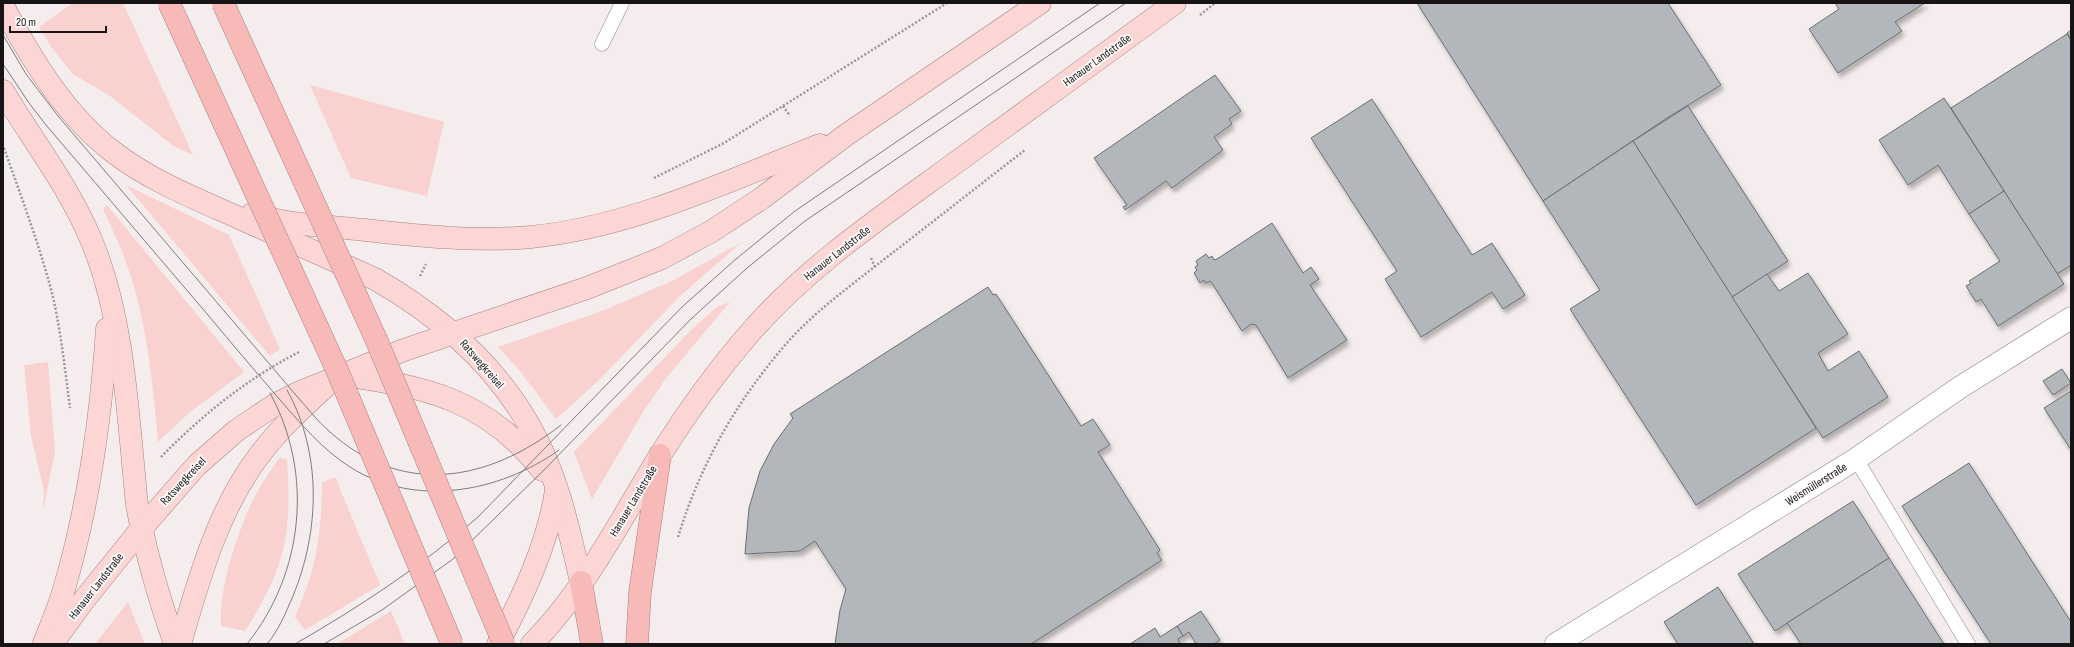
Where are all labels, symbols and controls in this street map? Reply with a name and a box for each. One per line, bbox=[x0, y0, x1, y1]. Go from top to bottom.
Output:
scale bar bbox=[10, 8, 106, 34]
text: 20 m bbox=[16, 15, 36, 30]
street label: Hanauer Landstraße bbox=[1060, 31, 1134, 90]
street label: Hanauer Landstraße bbox=[801, 223, 874, 284]
street label: Ratswegkreisel bbox=[456, 337, 507, 392]
street label: Ratswegkreisel bbox=[157, 454, 209, 509]
street label: Weismüllerstraße bbox=[1783, 459, 1850, 509]
street label: Hanauer Landstraße bbox=[606, 463, 661, 540]
street label: Hanauer Landstraße bbox=[66, 550, 127, 623]

